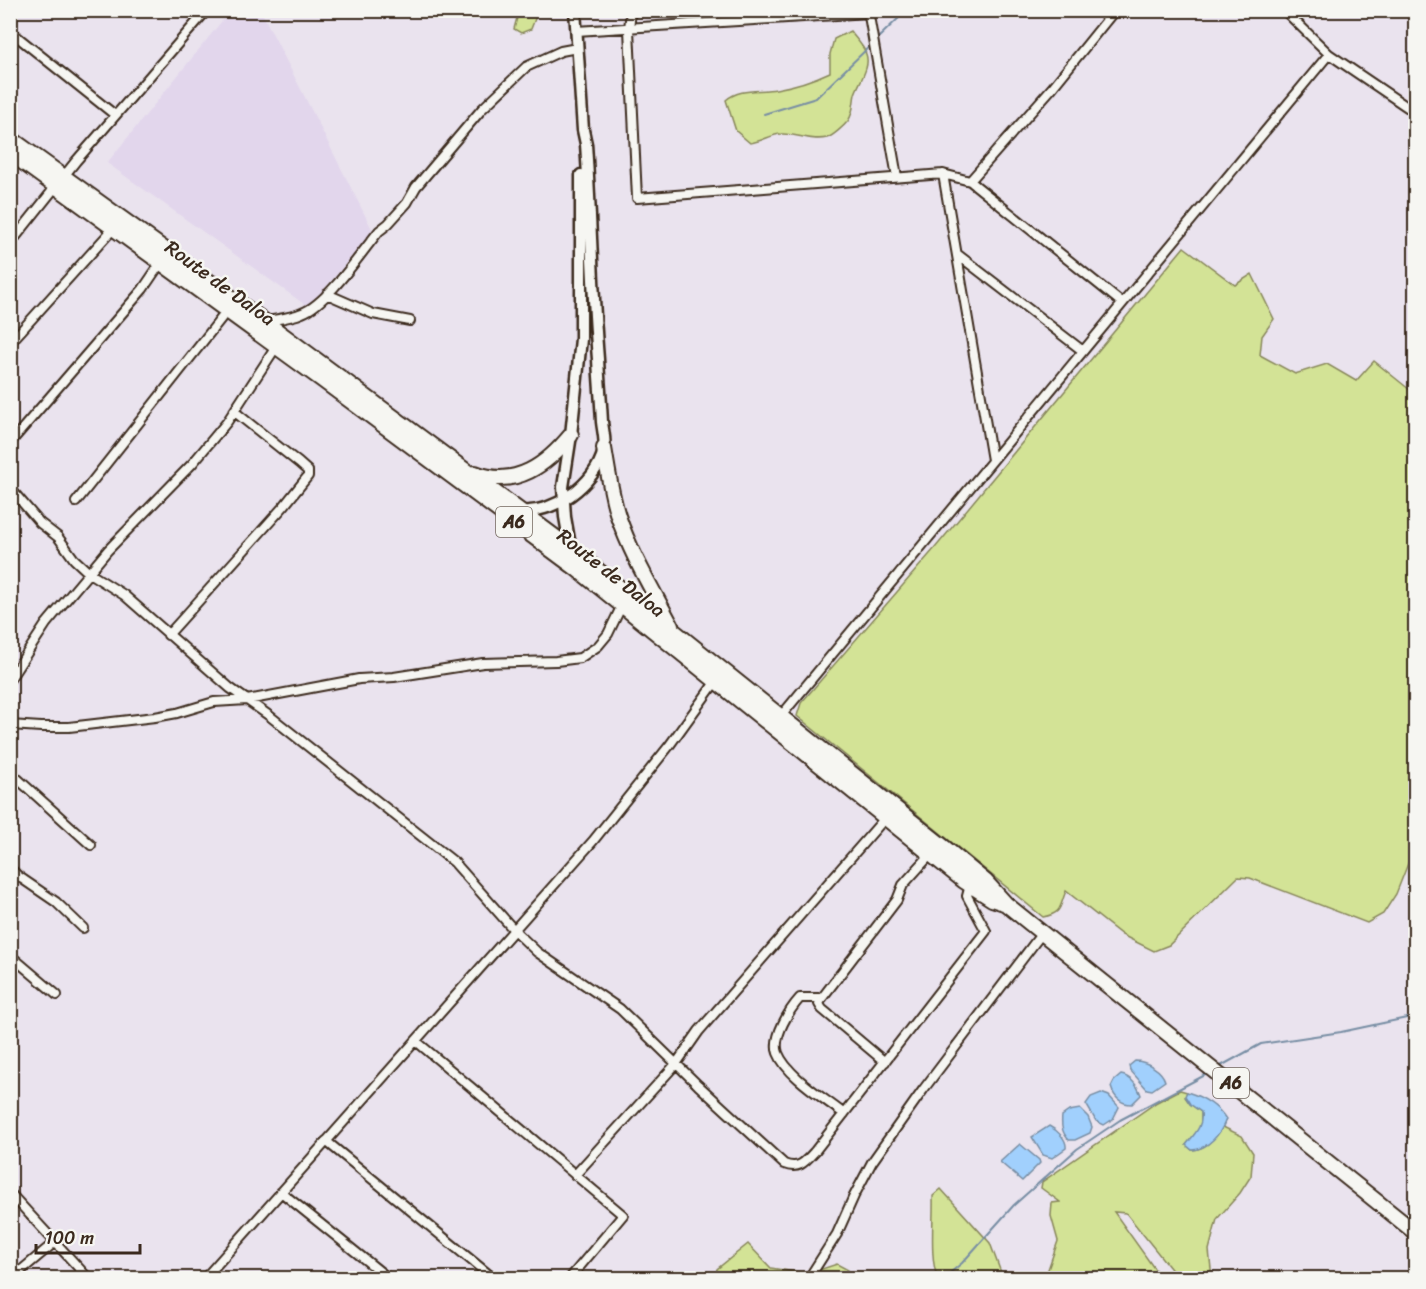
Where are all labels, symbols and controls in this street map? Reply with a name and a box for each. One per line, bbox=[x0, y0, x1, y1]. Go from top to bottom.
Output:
street label: Route de Daloa bbox=[157, 231, 283, 335]
road number: A6 bbox=[496, 507, 532, 537]
street label: Route de Daloa bbox=[549, 519, 673, 627]
road number: A6 bbox=[1213, 1068, 1249, 1098]
scale bar bbox=[36, 1217, 140, 1255]
text: 100 m bbox=[45, 1222, 94, 1254]

